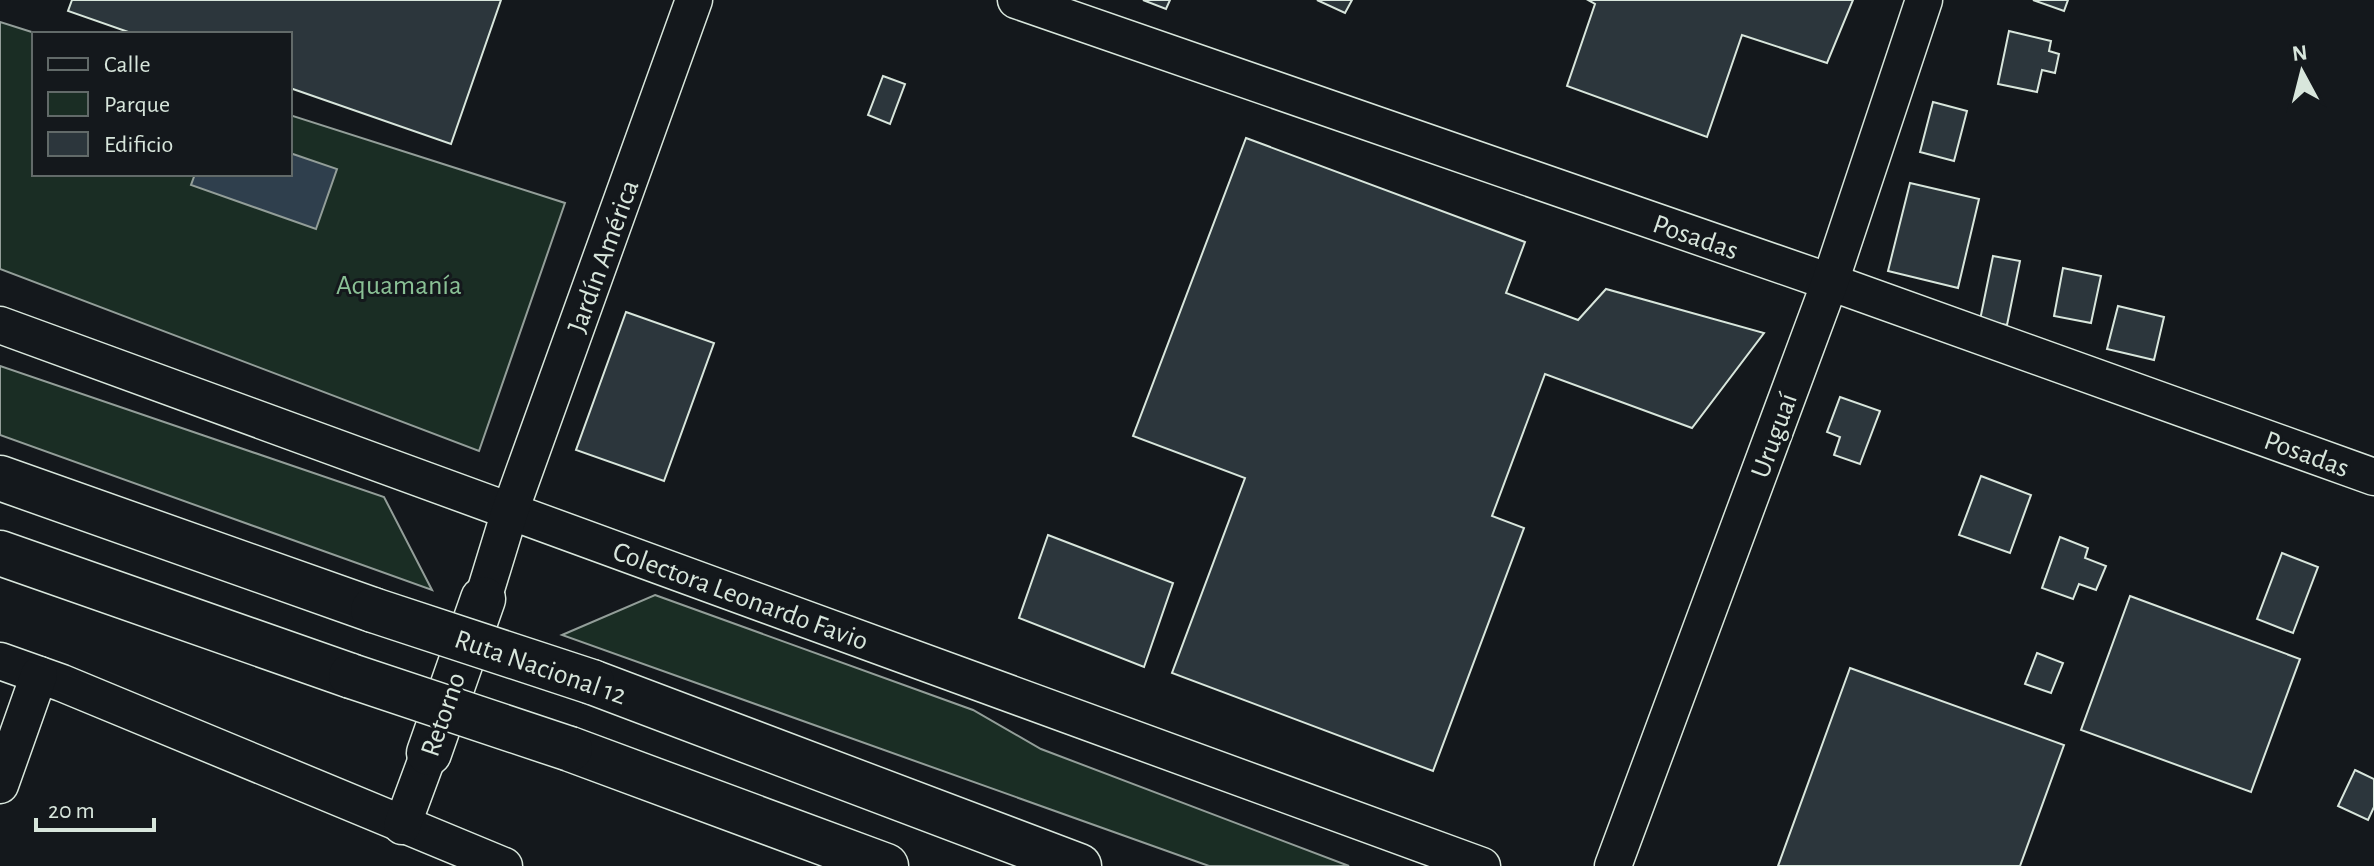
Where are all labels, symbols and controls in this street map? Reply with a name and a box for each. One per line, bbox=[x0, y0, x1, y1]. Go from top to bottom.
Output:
legend bbox=[32, 32, 292, 176]
north arrow bbox=[2262, 32, 2342, 112]
text: N bbox=[2291, 41, 2309, 65]
text: Calle bbox=[104, 53, 151, 77]
text: Parque bbox=[104, 93, 170, 117]
text: Edificio bbox=[104, 133, 173, 157]
street label: Jardín América bbox=[563, 176, 645, 337]
street label: Posadas bbox=[1649, 210, 1742, 265]
park label: Aquamanía bbox=[336, 272, 462, 300]
street label: Uruguaí bbox=[1747, 389, 1803, 482]
street label: Posadas bbox=[2260, 427, 2353, 483]
street label: Colectora Leonardo Favio bbox=[609, 538, 872, 656]
street label: Ruta Nacional 12 bbox=[451, 625, 630, 710]
street label: Retorno bbox=[417, 669, 471, 760]
scale bar bbox=[36, 782, 154, 832]
text: 20 m bbox=[48, 799, 95, 823]

